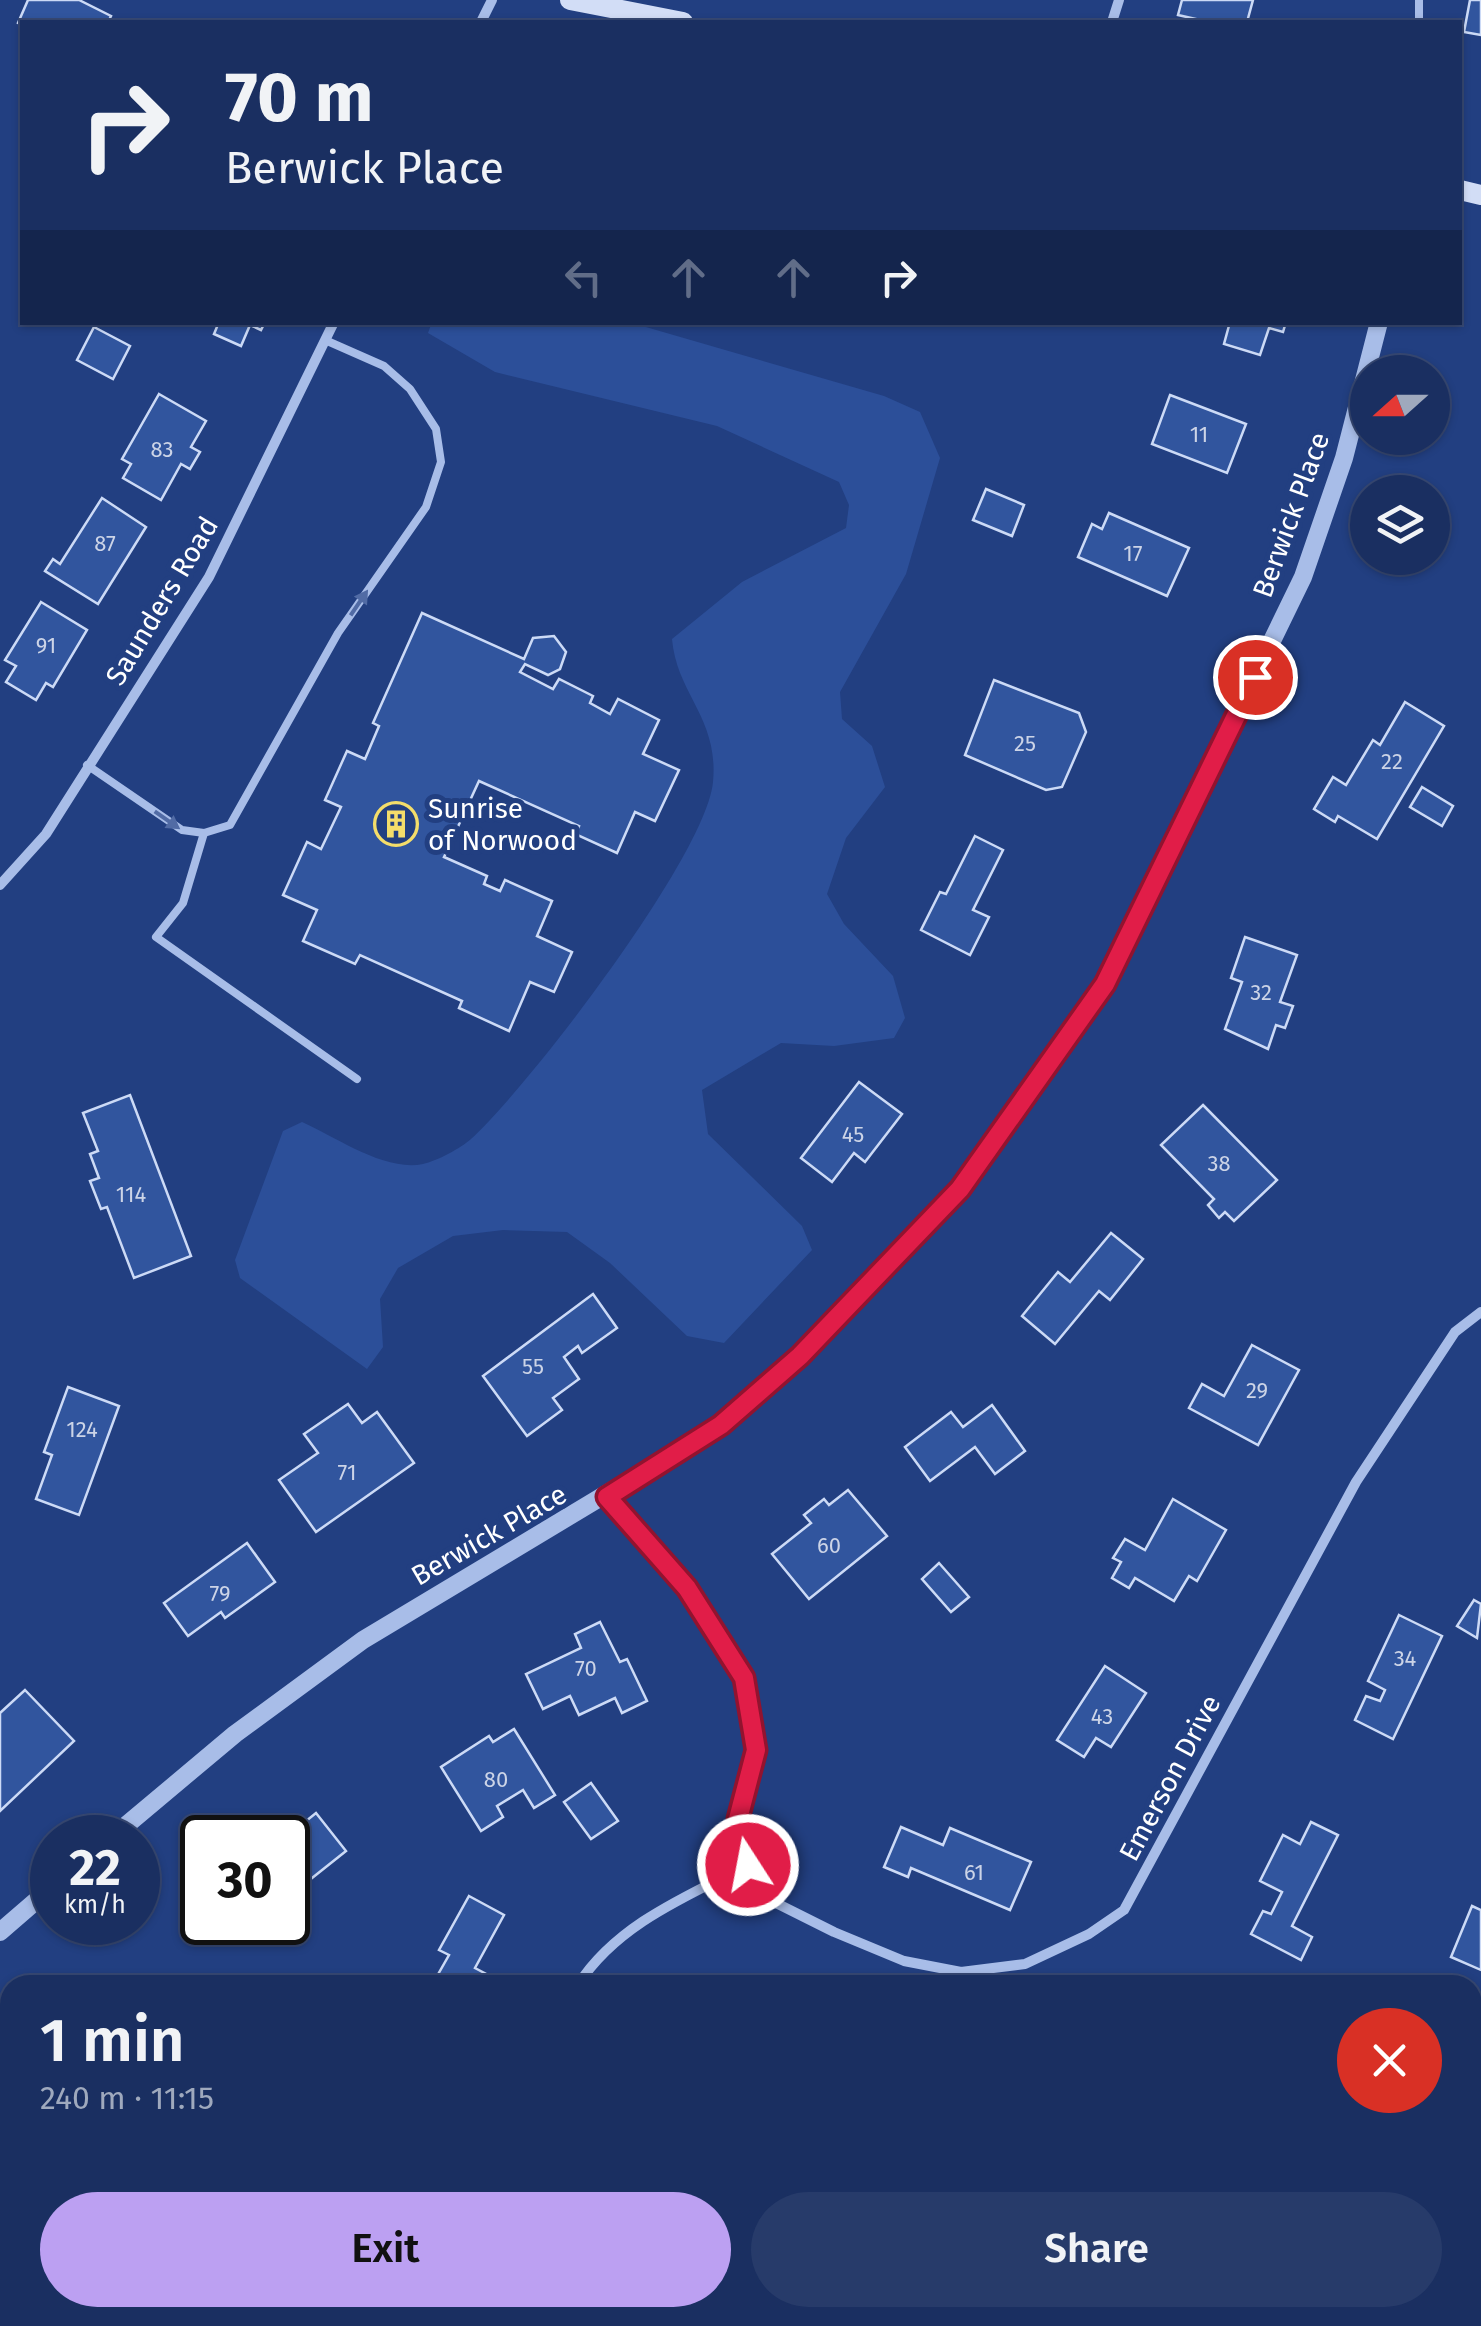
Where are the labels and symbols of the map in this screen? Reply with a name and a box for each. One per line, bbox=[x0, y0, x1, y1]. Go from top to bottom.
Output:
north arrow bbox=[1350, 355, 1450, 455]
house number: 11 bbox=[1190, 421, 1208, 448]
street label: Berwick Place bbox=[1246, 428, 1336, 602]
house number: 83 bbox=[150, 436, 174, 463]
street label: Saunders Road bbox=[99, 511, 225, 691]
house number: 87 bbox=[94, 530, 116, 557]
house number: 17 bbox=[1123, 540, 1143, 567]
one-way arrow bbox=[349, 589, 368, 616]
house number: 91 bbox=[36, 632, 56, 659]
pin bbox=[1213, 635, 1298, 720]
house number: 25 bbox=[1014, 730, 1036, 757]
house number: 22 bbox=[1381, 748, 1403, 775]
place label: Sunrise of Norwood bbox=[428, 792, 577, 857]
building icon: Sunrise of Norwood bbox=[373, 801, 419, 847]
one-way arrow bbox=[154, 810, 181, 829]
house number: 32 bbox=[1250, 979, 1272, 1006]
house number: 45 bbox=[842, 1121, 864, 1148]
house number: 38 bbox=[1207, 1150, 1231, 1177]
house number: 114 bbox=[116, 1181, 147, 1208]
house number: 55 bbox=[522, 1353, 544, 1380]
house number: 29 bbox=[1246, 1377, 1268, 1404]
house number: 124 bbox=[66, 1416, 98, 1443]
house number: 71 bbox=[338, 1459, 356, 1486]
street label: Berwick Place bbox=[406, 1477, 572, 1593]
house number: 60 bbox=[817, 1532, 841, 1559]
house number: 79 bbox=[210, 1580, 230, 1607]
house number: 34 bbox=[1394, 1645, 1417, 1672]
house number: 70 bbox=[575, 1655, 597, 1682]
street label: Emerson Drive bbox=[1112, 1689, 1228, 1867]
house number: 43 bbox=[1091, 1703, 1113, 1730]
house number: 80 bbox=[484, 1766, 508, 1793]
position arrow bbox=[696, 1813, 800, 1917]
speed limit sign: 30 bbox=[180, 1815, 310, 1945]
house number: 61 bbox=[964, 1859, 984, 1886]

